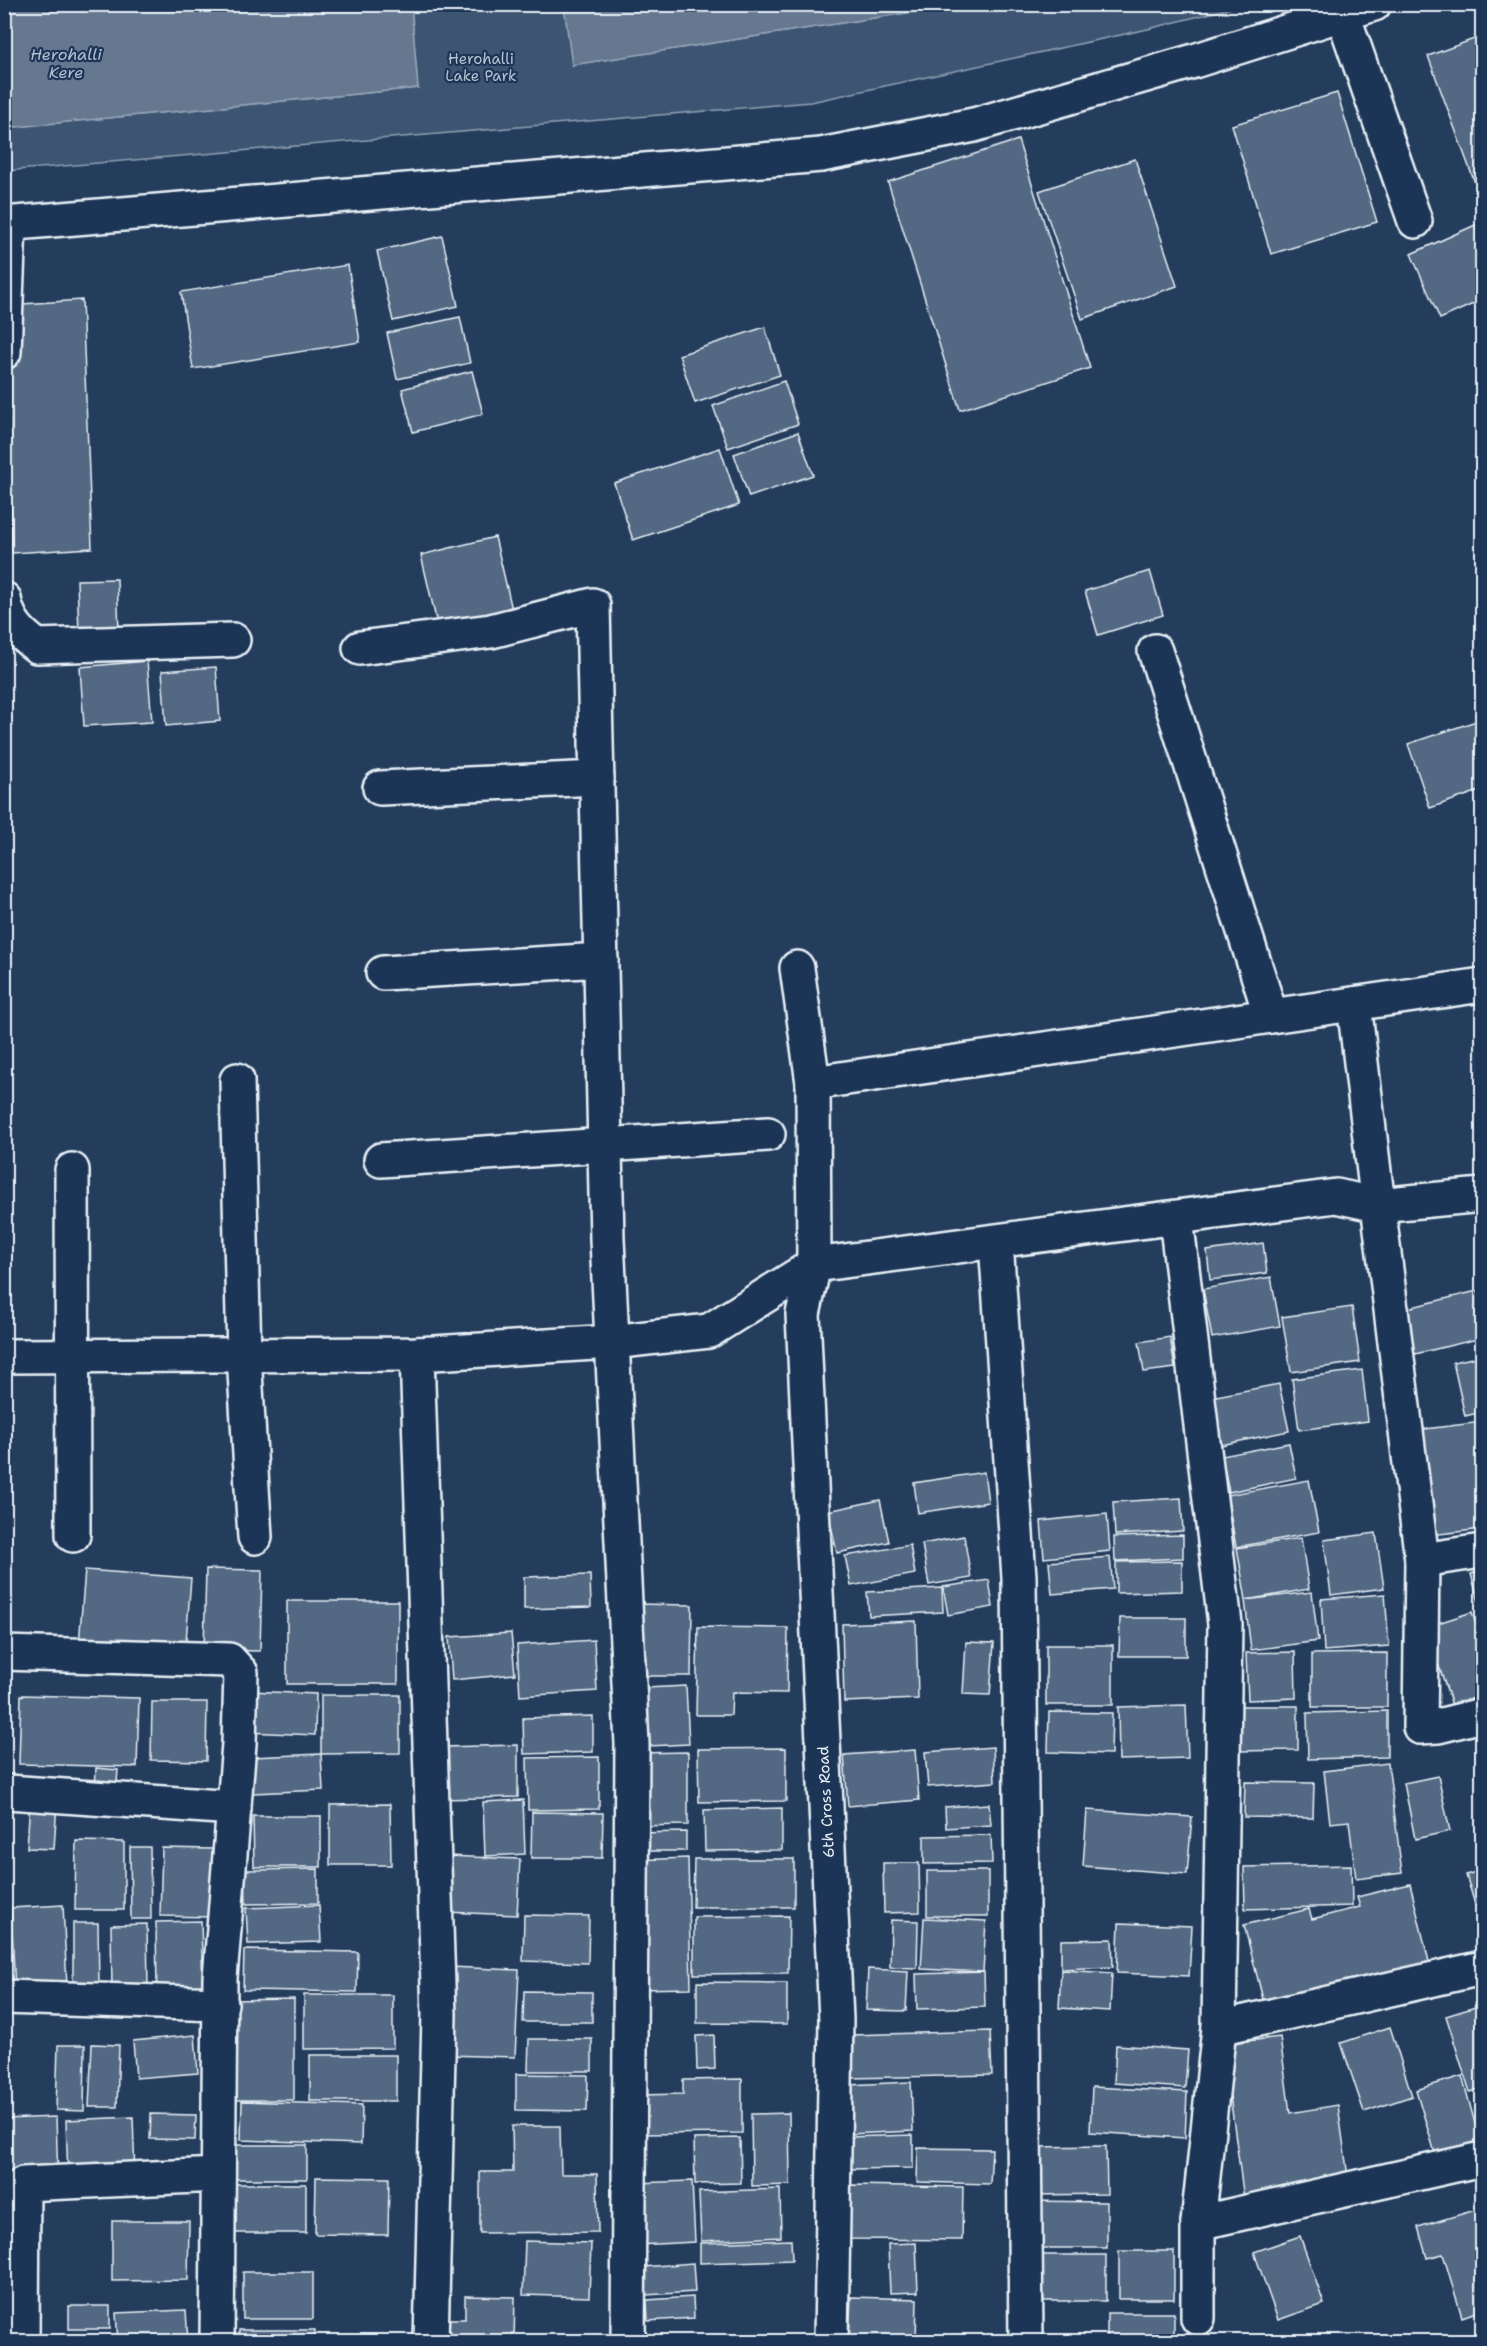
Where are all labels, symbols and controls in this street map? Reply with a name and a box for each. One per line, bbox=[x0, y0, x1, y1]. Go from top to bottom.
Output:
water label: Herohalli Kere bbox=[30, 44, 102, 83]
park label: Herohalli Lake Park bbox=[445, 49, 517, 86]
street label: 6th Cross Road bbox=[813, 1745, 839, 1859]

